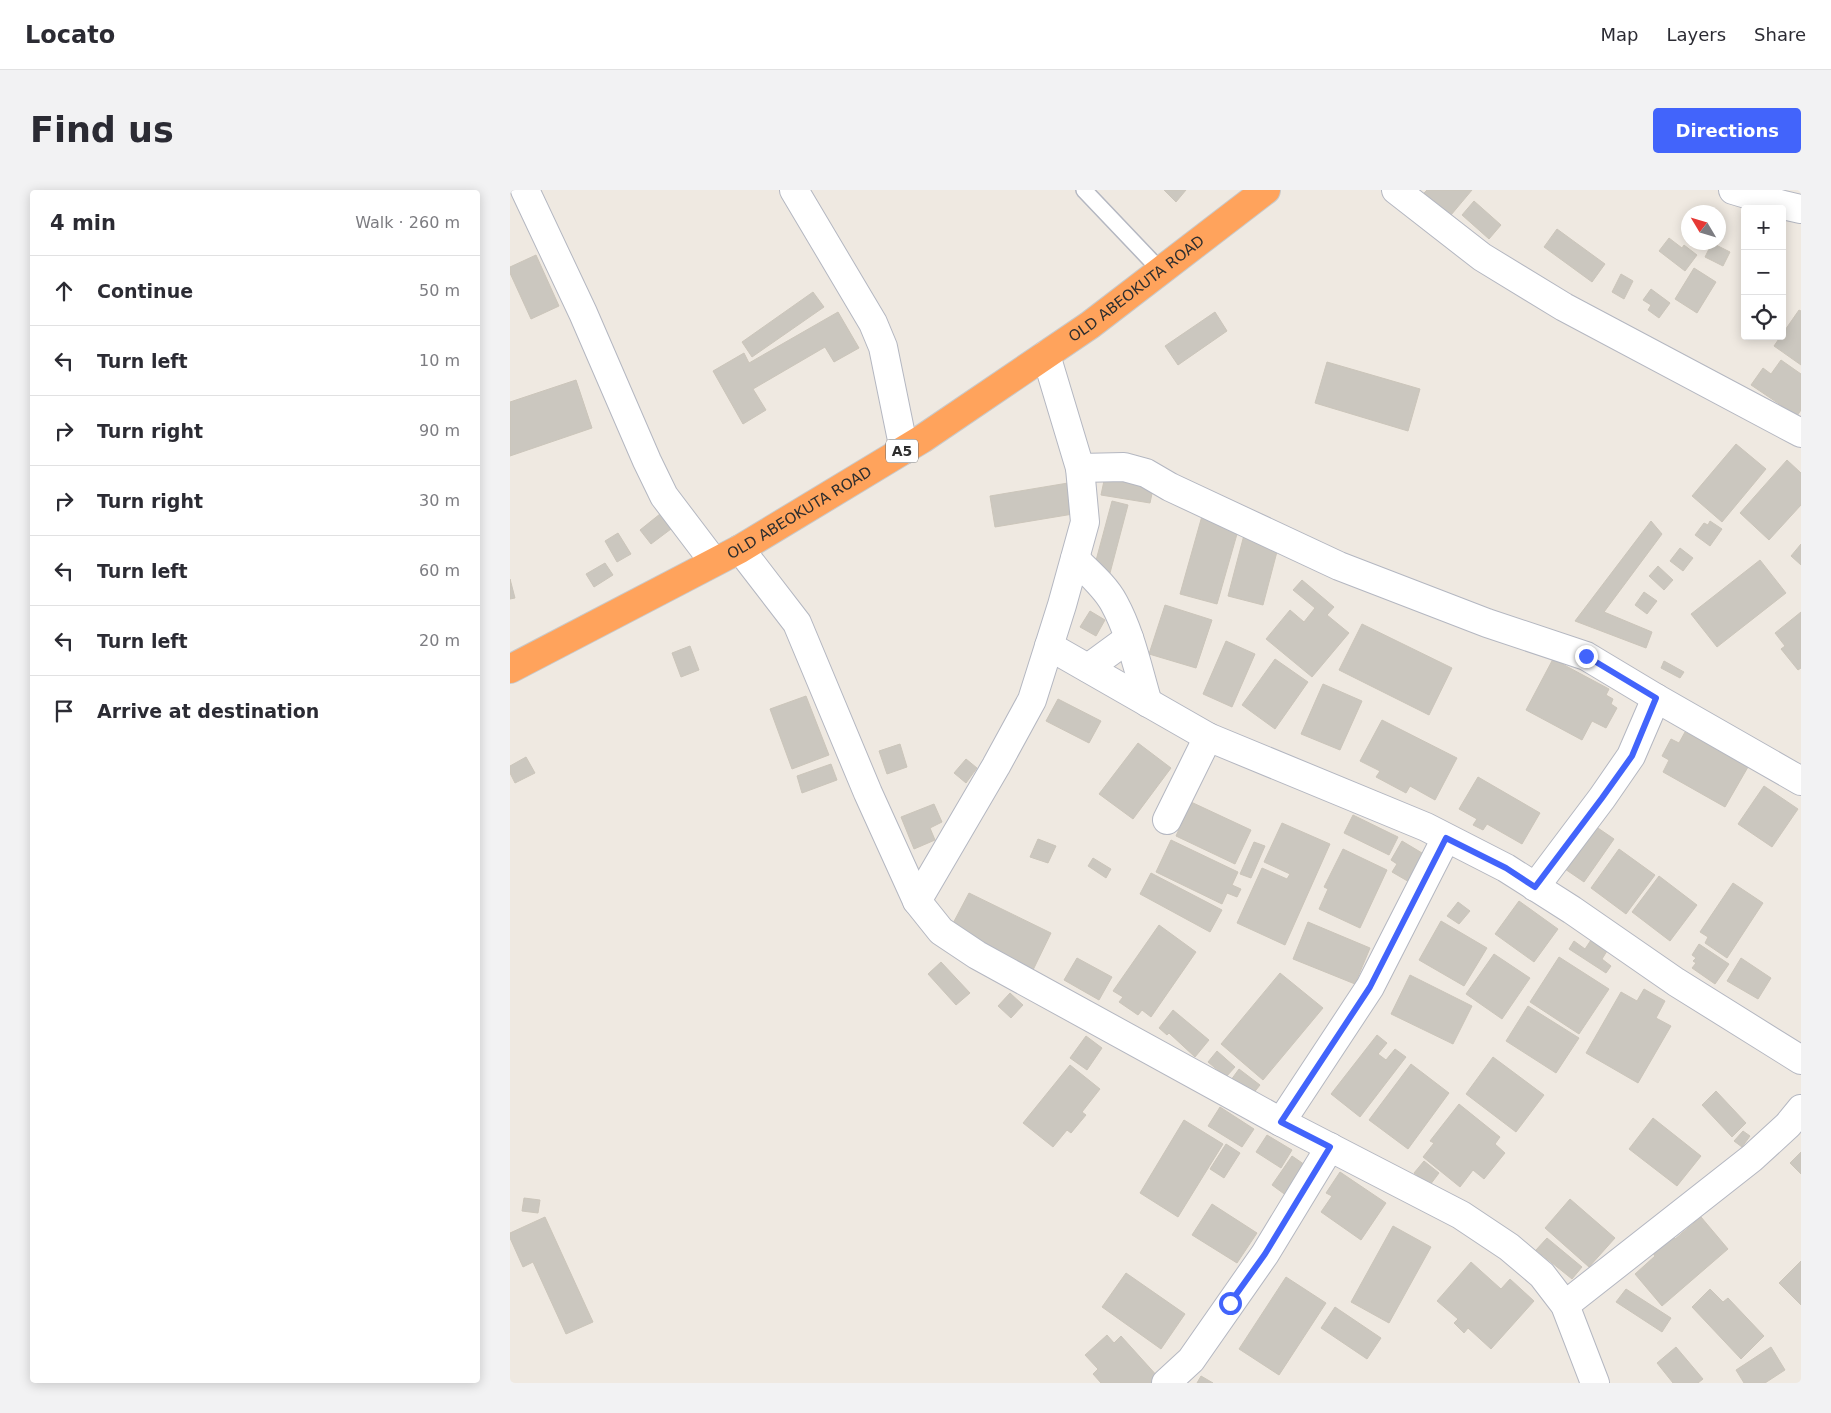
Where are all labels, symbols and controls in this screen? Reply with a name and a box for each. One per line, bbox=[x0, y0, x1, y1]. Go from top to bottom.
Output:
text: Locato bbox=[25, 21, 115, 49]
text: Map bbox=[1600, 24, 1638, 45]
text: Layers bbox=[1666, 24, 1726, 45]
text: Share bbox=[1754, 24, 1806, 45]
button: Directions bbox=[1653, 108, 1801, 153]
text: Find us bbox=[30, 110, 174, 150]
north arrow bbox=[1681, 205, 1726, 250]
map controls bbox=[1741, 205, 1786, 340]
button: + bbox=[1741, 205, 1786, 250]
text: 4 min bbox=[50, 211, 116, 235]
text: Walk · 260 m bbox=[355, 213, 460, 232]
street label: OLD ABEOKUTA ROAD bbox=[1065, 232, 1208, 346]
button: − bbox=[1741, 250, 1786, 295]
icon: ahead bbox=[50, 277, 78, 305]
text: Continue bbox=[97, 280, 193, 302]
text: 50 m bbox=[419, 281, 460, 300]
button: locate bbox=[1741, 295, 1786, 340]
icon: left bbox=[50, 347, 78, 375]
text: Turn left bbox=[97, 350, 188, 372]
text: 10 m bbox=[419, 351, 460, 370]
icon: right bbox=[50, 417, 78, 445]
text: Turn right bbox=[97, 420, 203, 442]
text: 90 m bbox=[419, 421, 460, 440]
road number: A5 bbox=[886, 440, 918, 462]
street label: OLD ABEOKUTA ROAD bbox=[724, 462, 875, 563]
icon: right bbox=[50, 487, 78, 515]
text: Turn right bbox=[97, 490, 203, 512]
text: 30 m bbox=[419, 491, 460, 510]
icon: left bbox=[50, 557, 78, 585]
text: Turn left bbox=[97, 560, 188, 582]
text: 60 m bbox=[419, 561, 460, 580]
icon: left bbox=[50, 627, 78, 655]
text: Turn left bbox=[97, 630, 188, 652]
text: 20 m bbox=[419, 631, 460, 650]
route end bbox=[1575, 645, 1598, 668]
icon: arrive bbox=[50, 697, 78, 725]
text: Arrive at destination bbox=[97, 700, 319, 722]
route start bbox=[1219, 1292, 1242, 1315]

